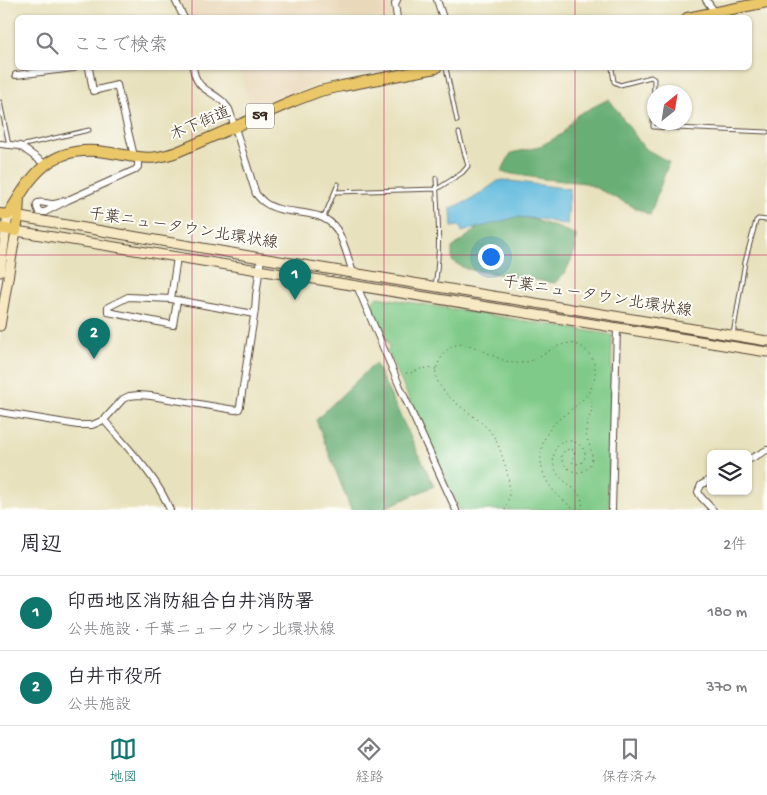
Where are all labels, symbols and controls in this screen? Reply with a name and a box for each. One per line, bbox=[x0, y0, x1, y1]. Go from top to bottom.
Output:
search box bbox=[15, 15, 752, 70]
icon: search bbox=[33, 29, 61, 57]
text: ここで検索 bbox=[73, 35, 168, 58]
north arrow bbox=[647, 85, 692, 130]
street label: 木下街道 bbox=[167, 103, 234, 146]
road number: 59 bbox=[246, 104, 274, 128]
street label: 千葉ニュータウン北環状線 bbox=[87, 204, 279, 254]
your location bbox=[478, 244, 504, 270]
pin: 1 bbox=[279, 259, 311, 300]
street label: 千葉ニュータウン北環状線 bbox=[501, 272, 693, 322]
pin: 2 bbox=[78, 318, 110, 359]
map controls bbox=[707, 450, 752, 495]
button: layers bbox=[707, 450, 752, 495]
text: 周辺 bbox=[20, 534, 62, 559]
text: 2件 bbox=[723, 537, 747, 556]
text: 印西地区消防組合白井消防署 bbox=[67, 592, 314, 615]
text: 1 bbox=[33, 604, 39, 623]
text: 180 m bbox=[708, 604, 747, 623]
text: 公共施設 · 千葉ニュータウン北環状線 bbox=[67, 622, 335, 641]
text: 白井市役所 bbox=[67, 667, 162, 690]
text: 2 bbox=[32, 679, 40, 698]
text: 370 m bbox=[706, 679, 747, 698]
text: 公共施設 bbox=[67, 697, 131, 716]
tab: 地図 bbox=[109, 735, 137, 787]
tab: 経路 bbox=[355, 735, 383, 787]
tab: 保存済み bbox=[602, 735, 658, 787]

